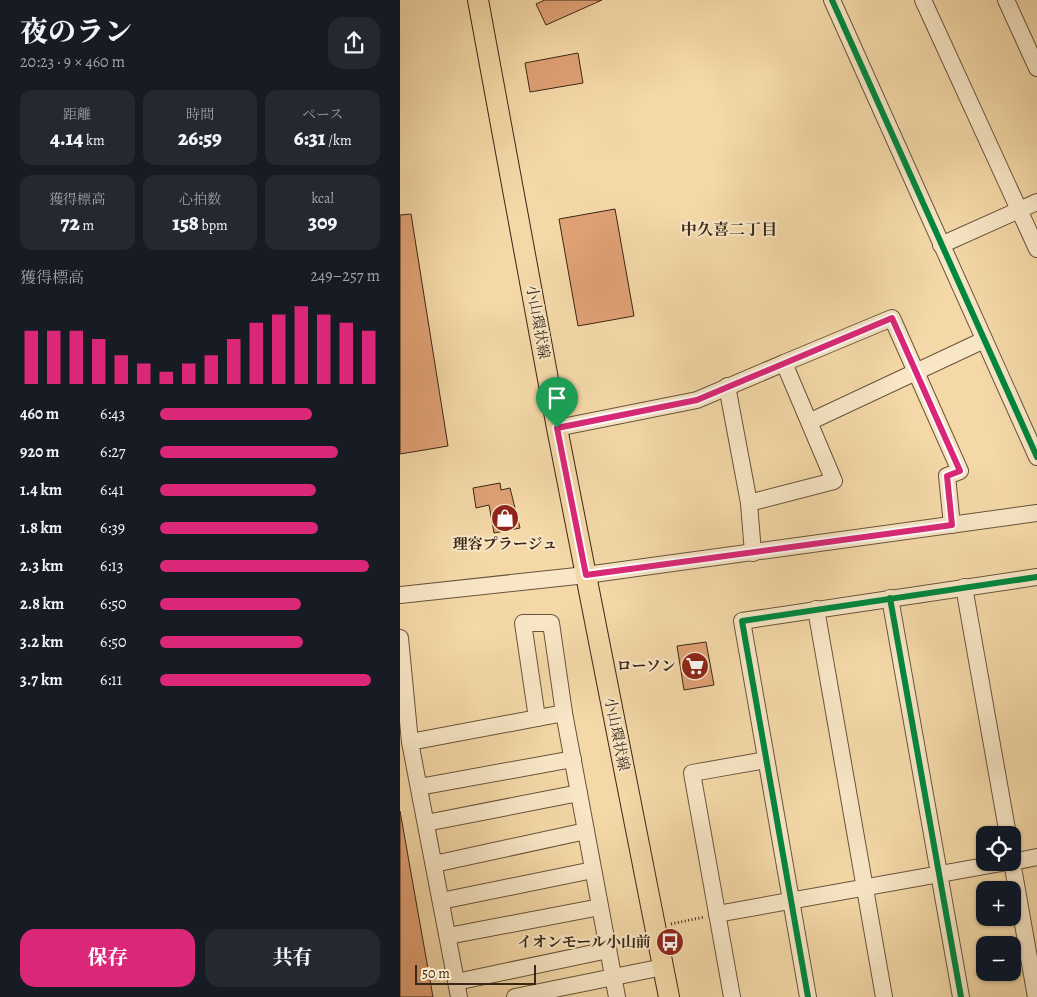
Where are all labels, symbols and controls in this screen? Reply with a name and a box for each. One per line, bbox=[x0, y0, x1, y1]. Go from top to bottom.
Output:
text: 夜のラン bbox=[20, 13, 132, 51]
button: share bbox=[328, 17, 380, 69]
text: 20:23 · 9 × 460 m bbox=[20, 51, 125, 73]
text: 距離 bbox=[63, 105, 91, 124]
text: 時間 bbox=[186, 105, 214, 124]
text: ペース bbox=[302, 105, 343, 124]
text: 4.14 bbox=[50, 124, 83, 152]
text: 26:59 bbox=[178, 124, 222, 152]
text: 6:31 bbox=[294, 124, 326, 152]
text: km bbox=[83, 131, 105, 150]
text: /km bbox=[326, 131, 352, 150]
text: kcal bbox=[311, 189, 334, 208]
text: 獲得標高 bbox=[49, 190, 105, 209]
text: 心拍数 bbox=[179, 190, 221, 209]
text: 309 bbox=[308, 208, 337, 236]
text: 72 bbox=[60, 209, 80, 237]
text: 158 bbox=[172, 209, 199, 237]
text: m bbox=[80, 216, 94, 235]
text: bpm bbox=[199, 216, 228, 235]
district label: 中久喜二丁目 bbox=[681, 219, 777, 241]
text: 249–257 m bbox=[310, 265, 380, 287]
text: 獲得標高 bbox=[20, 267, 84, 289]
street label: 小山環状線 bbox=[522, 283, 554, 361]
pin bbox=[536, 377, 578, 428]
icon: arrive bbox=[543, 384, 571, 412]
text: 460 m bbox=[20, 403, 59, 425]
text: 6:43 bbox=[100, 403, 125, 425]
text: 920 m bbox=[20, 441, 59, 463]
text: 6:27 bbox=[100, 441, 126, 463]
text: 1.4 km bbox=[20, 479, 62, 501]
text: 6:41 bbox=[100, 479, 124, 501]
shop icon: 理容プラージュ bbox=[490, 503, 520, 533]
text: 1.8 km bbox=[20, 517, 62, 539]
text: 6:39 bbox=[100, 517, 125, 539]
place label: 理容プラージュ bbox=[453, 534, 557, 554]
text: 2.3 km bbox=[20, 555, 63, 577]
text: 6:13 bbox=[100, 555, 123, 577]
text: 2.8 km bbox=[20, 593, 64, 615]
text: 6:50 bbox=[100, 593, 127, 615]
text: 3.2 km bbox=[20, 631, 63, 653]
text: 6:50 bbox=[100, 631, 127, 653]
supermarket icon: ローソン bbox=[680, 651, 710, 681]
place label: ローソン bbox=[617, 656, 676, 676]
text: 3.7 km bbox=[20, 669, 63, 691]
text: 6:11 bbox=[100, 669, 122, 691]
street label: 小山環状線 bbox=[600, 695, 634, 773]
map controls bbox=[976, 826, 1021, 981]
button: locate bbox=[976, 826, 1021, 871]
button: + bbox=[976, 881, 1021, 926]
bus stop icon: イオンモール小山前 bbox=[655, 927, 685, 957]
button: 保存 bbox=[20, 929, 195, 987]
button: 共有 bbox=[205, 929, 380, 987]
place label: イオンモール小山前 bbox=[517, 932, 651, 952]
button: − bbox=[976, 936, 1021, 981]
scale bar bbox=[415, 962, 536, 985]
text: 50 m bbox=[422, 964, 450, 983]

